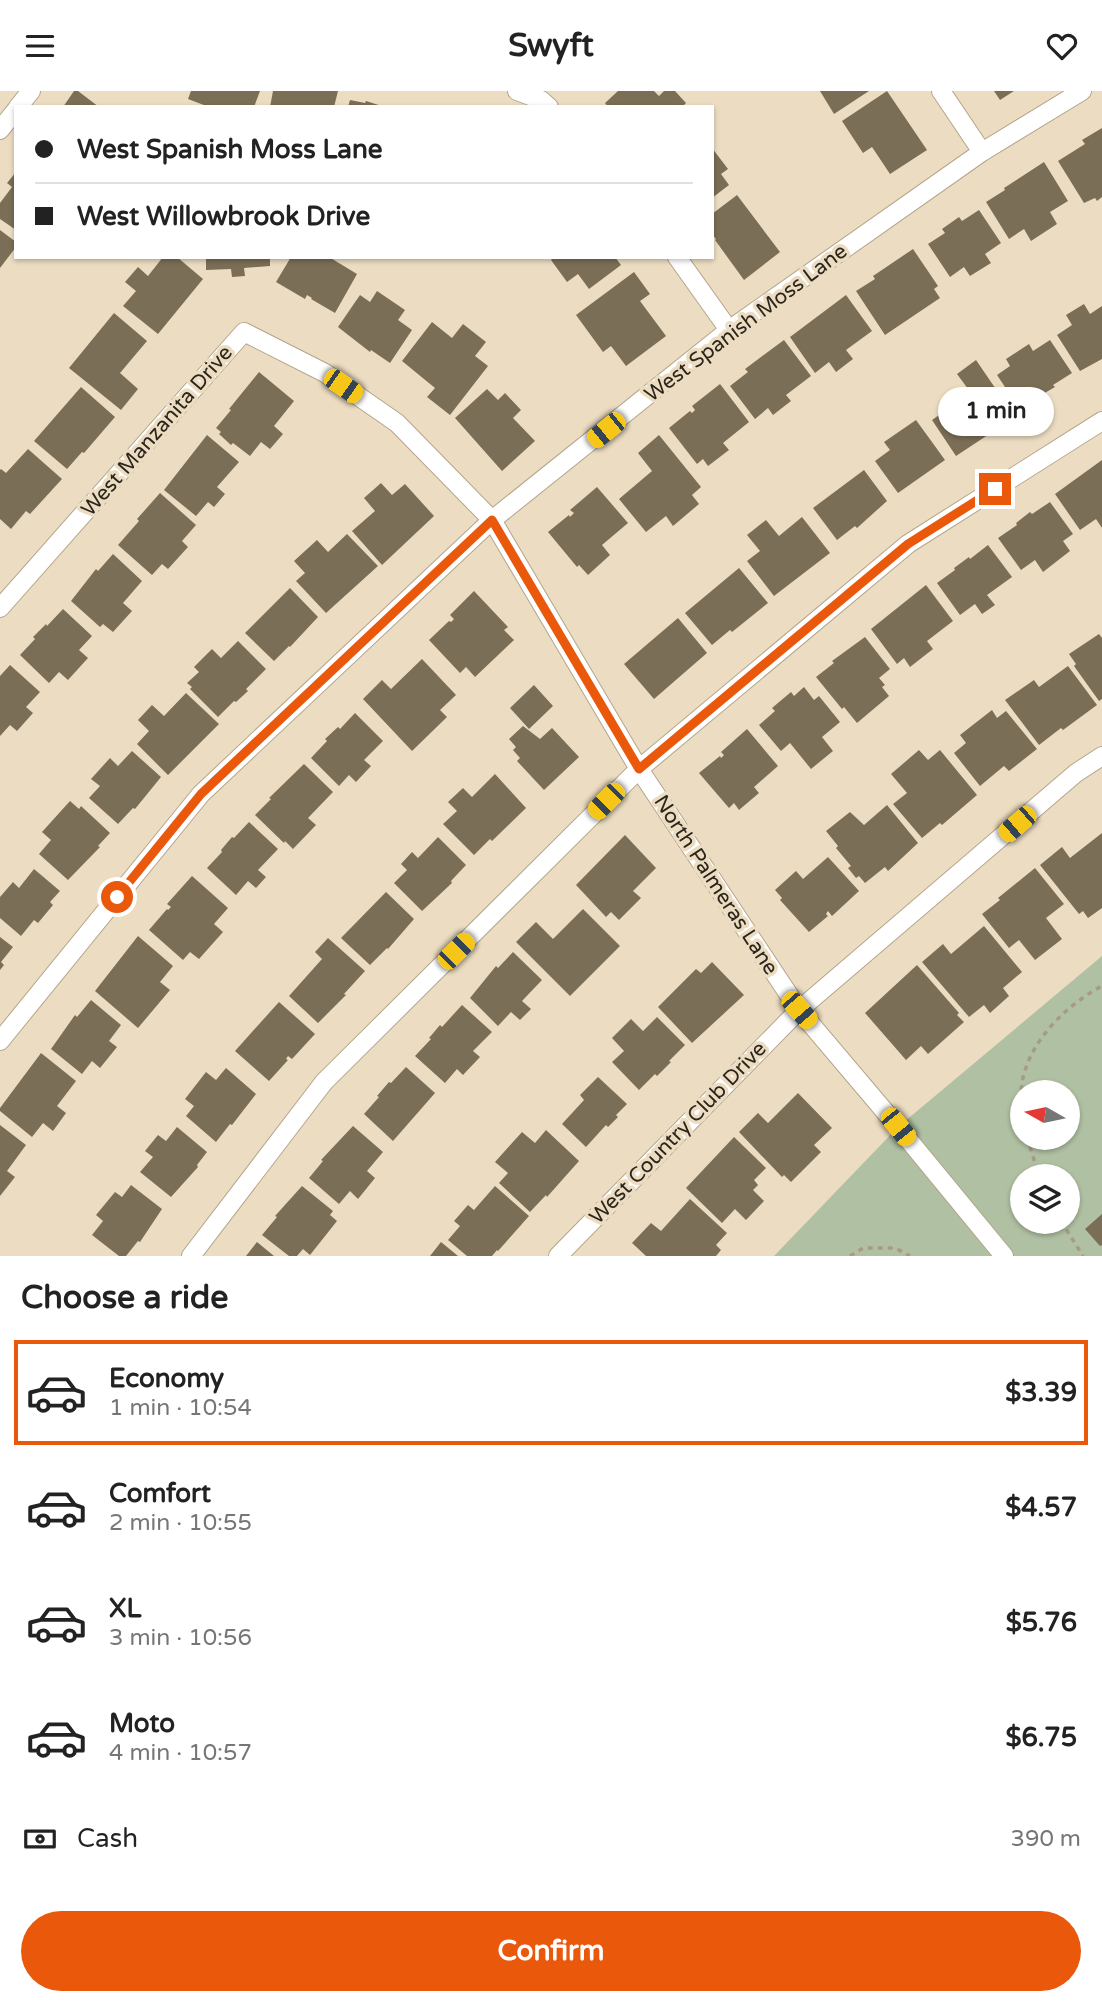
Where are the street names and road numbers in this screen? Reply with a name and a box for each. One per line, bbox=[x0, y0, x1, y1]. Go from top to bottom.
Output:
street label: West Spanish Moss Lane bbox=[640, 239, 852, 407]
street label: West Manzanita Drive bbox=[76, 341, 238, 521]
street label: North Palmeras Lane bbox=[648, 790, 784, 980]
street label: West Country Club Drive bbox=[584, 1037, 772, 1229]

